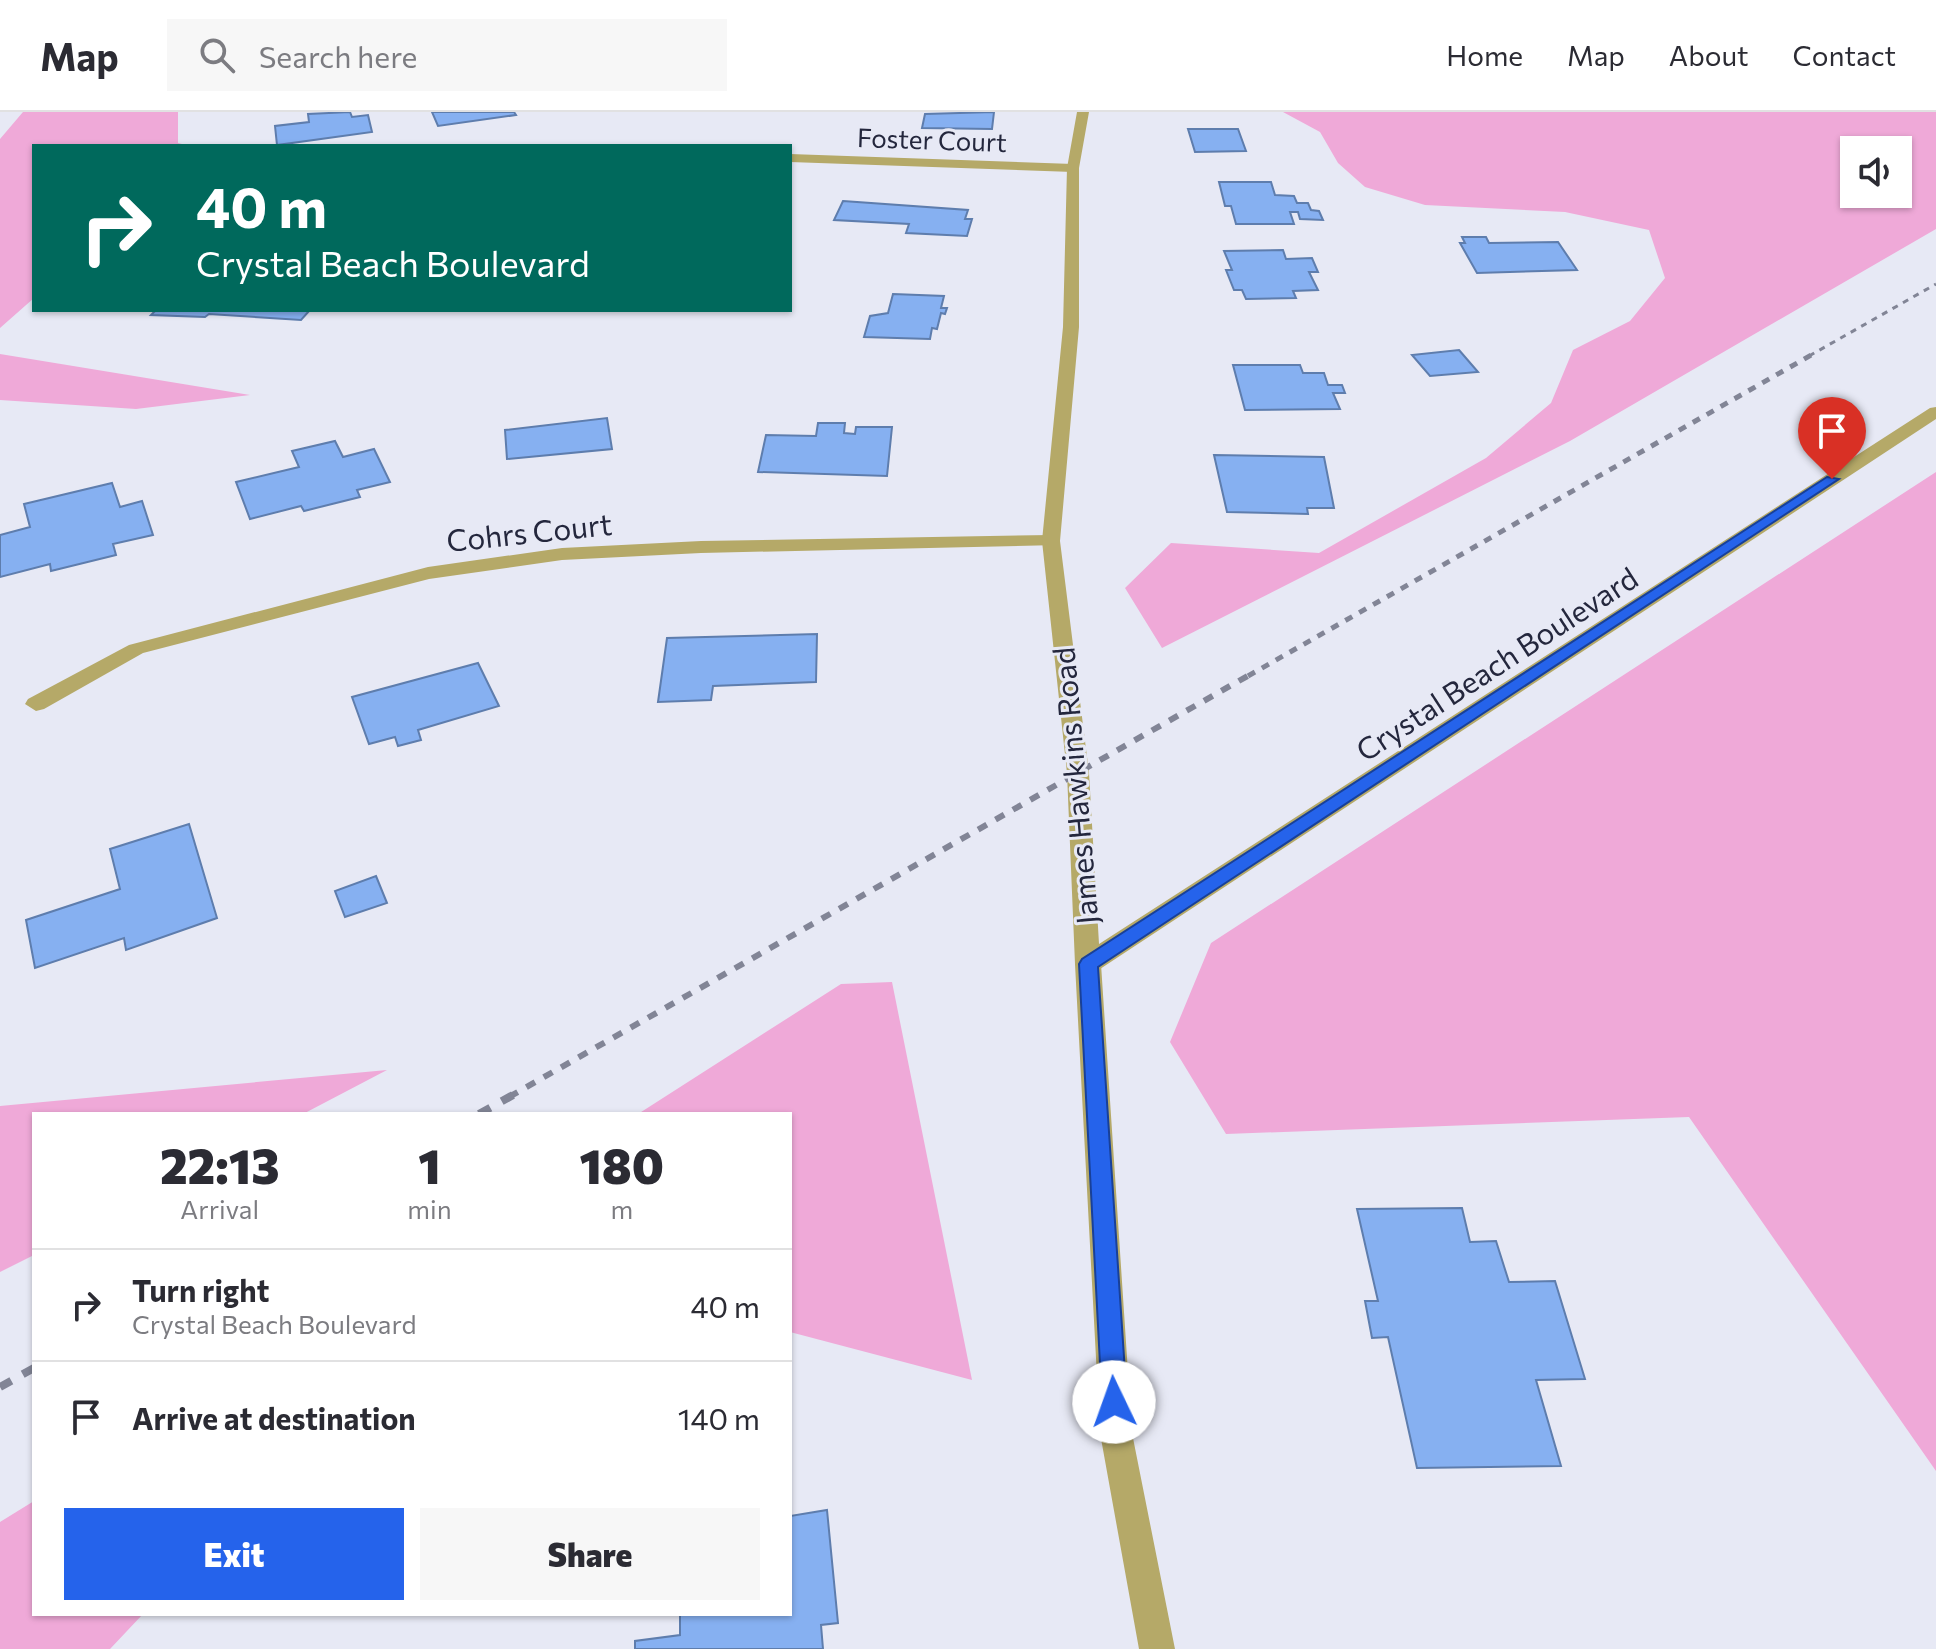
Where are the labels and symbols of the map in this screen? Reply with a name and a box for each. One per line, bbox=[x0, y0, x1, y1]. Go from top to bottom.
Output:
street label: Foster Court bbox=[857, 121, 1007, 157]
pin bbox=[1798, 397, 1866, 479]
street label: Cohrs Court bbox=[444, 504, 614, 558]
street label: Crystal Beach Boulevard bbox=[1348, 558, 1644, 768]
street label: James Hawkins Road bbox=[1043, 646, 1105, 926]
position arrow bbox=[1072, 1360, 1156, 1444]

